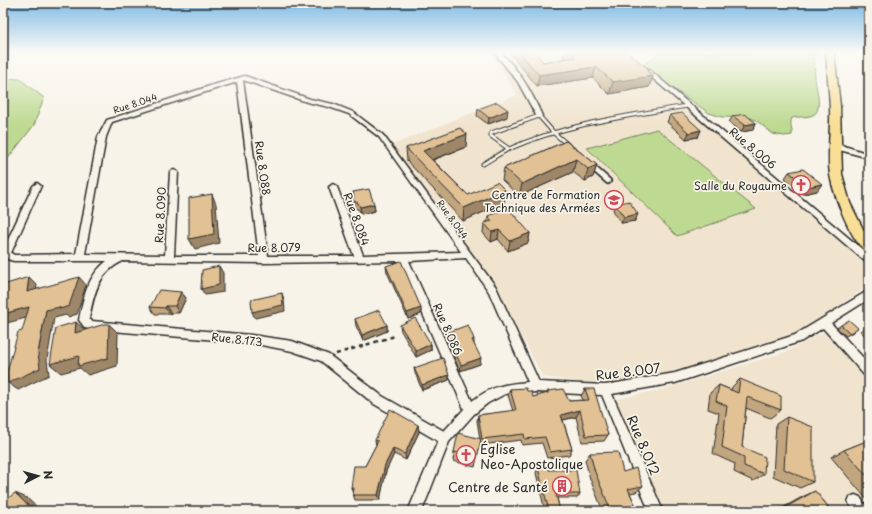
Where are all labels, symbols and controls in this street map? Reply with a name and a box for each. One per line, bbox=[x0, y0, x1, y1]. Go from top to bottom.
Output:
street label: Rue 8.044 bbox=[111, 89, 159, 117]
street label: Rue 8.006 bbox=[726, 123, 781, 173]
street label: Rue 8.088 bbox=[251, 140, 275, 196]
church icon: Salle du Royaume bbox=[790, 174, 812, 196]
place label: Salle du Royaume bbox=[694, 177, 787, 194]
place label: Centre de Formation Technique des Armées bbox=[484, 186, 600, 216]
street label: Rue 8.090 bbox=[150, 187, 170, 243]
school or university icon: Centre de Formation Technique des Armées bbox=[603, 189, 625, 211]
street label: Rue 8.084 bbox=[340, 190, 374, 248]
street label: Rue 8.044 bbox=[434, 196, 472, 242]
street label: Rue 8.079 bbox=[247, 239, 301, 256]
street label: Rue 8.086 bbox=[429, 300, 467, 358]
street label: Rue 8.173 bbox=[211, 328, 263, 350]
street label: Rue 8.007 bbox=[594, 358, 662, 384]
street label: Rue 8.012 bbox=[623, 412, 665, 478]
place label: Église Neo-Apostolique bbox=[480, 439, 583, 473]
church icon: Église Neo-Apostolique bbox=[455, 444, 477, 466]
north arrow bbox=[18, 456, 58, 496]
text: N bbox=[40, 470, 57, 480]
building icon: Centre de Santé bbox=[551, 475, 573, 497]
place label: Centre de Santé bbox=[448, 477, 548, 496]

